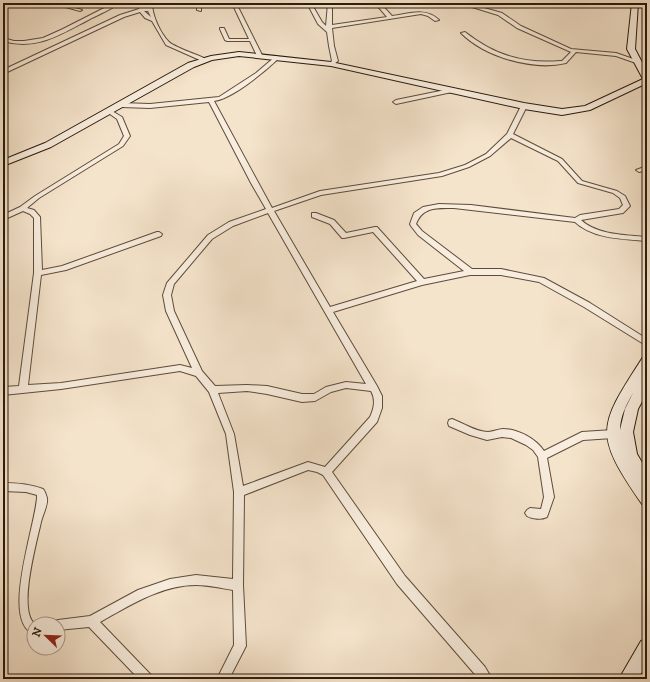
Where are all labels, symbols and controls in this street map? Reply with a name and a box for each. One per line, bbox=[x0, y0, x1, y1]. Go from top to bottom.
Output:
north arrow bbox=[26, 616, 66, 656]
text: N bbox=[30, 626, 46, 639]

